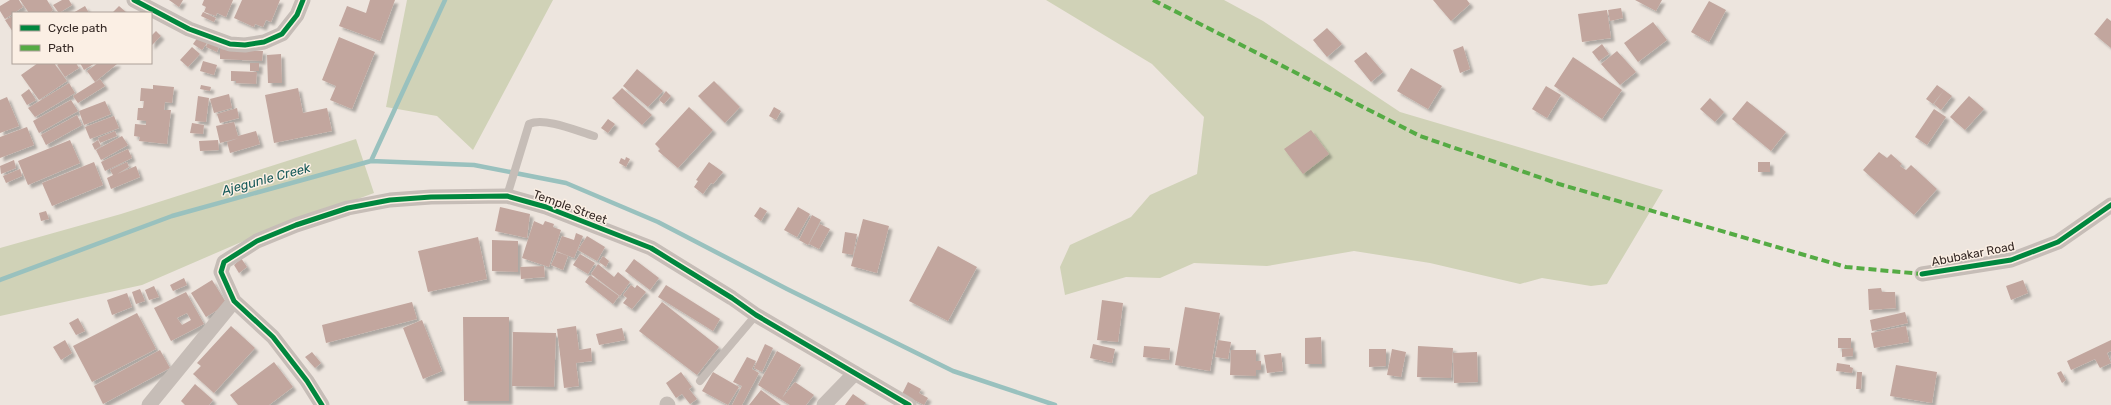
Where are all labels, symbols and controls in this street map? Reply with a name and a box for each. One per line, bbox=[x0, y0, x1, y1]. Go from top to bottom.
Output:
legend bbox=[12, 12, 152, 64]
text: Cycle path bbox=[48, 21, 107, 35]
text: Path bbox=[48, 41, 74, 55]
water label: Ajegunle Creek bbox=[219, 160, 313, 199]
street label: Temple Street bbox=[531, 187, 609, 227]
street label: Abubakar Road bbox=[1930, 239, 2016, 269]

